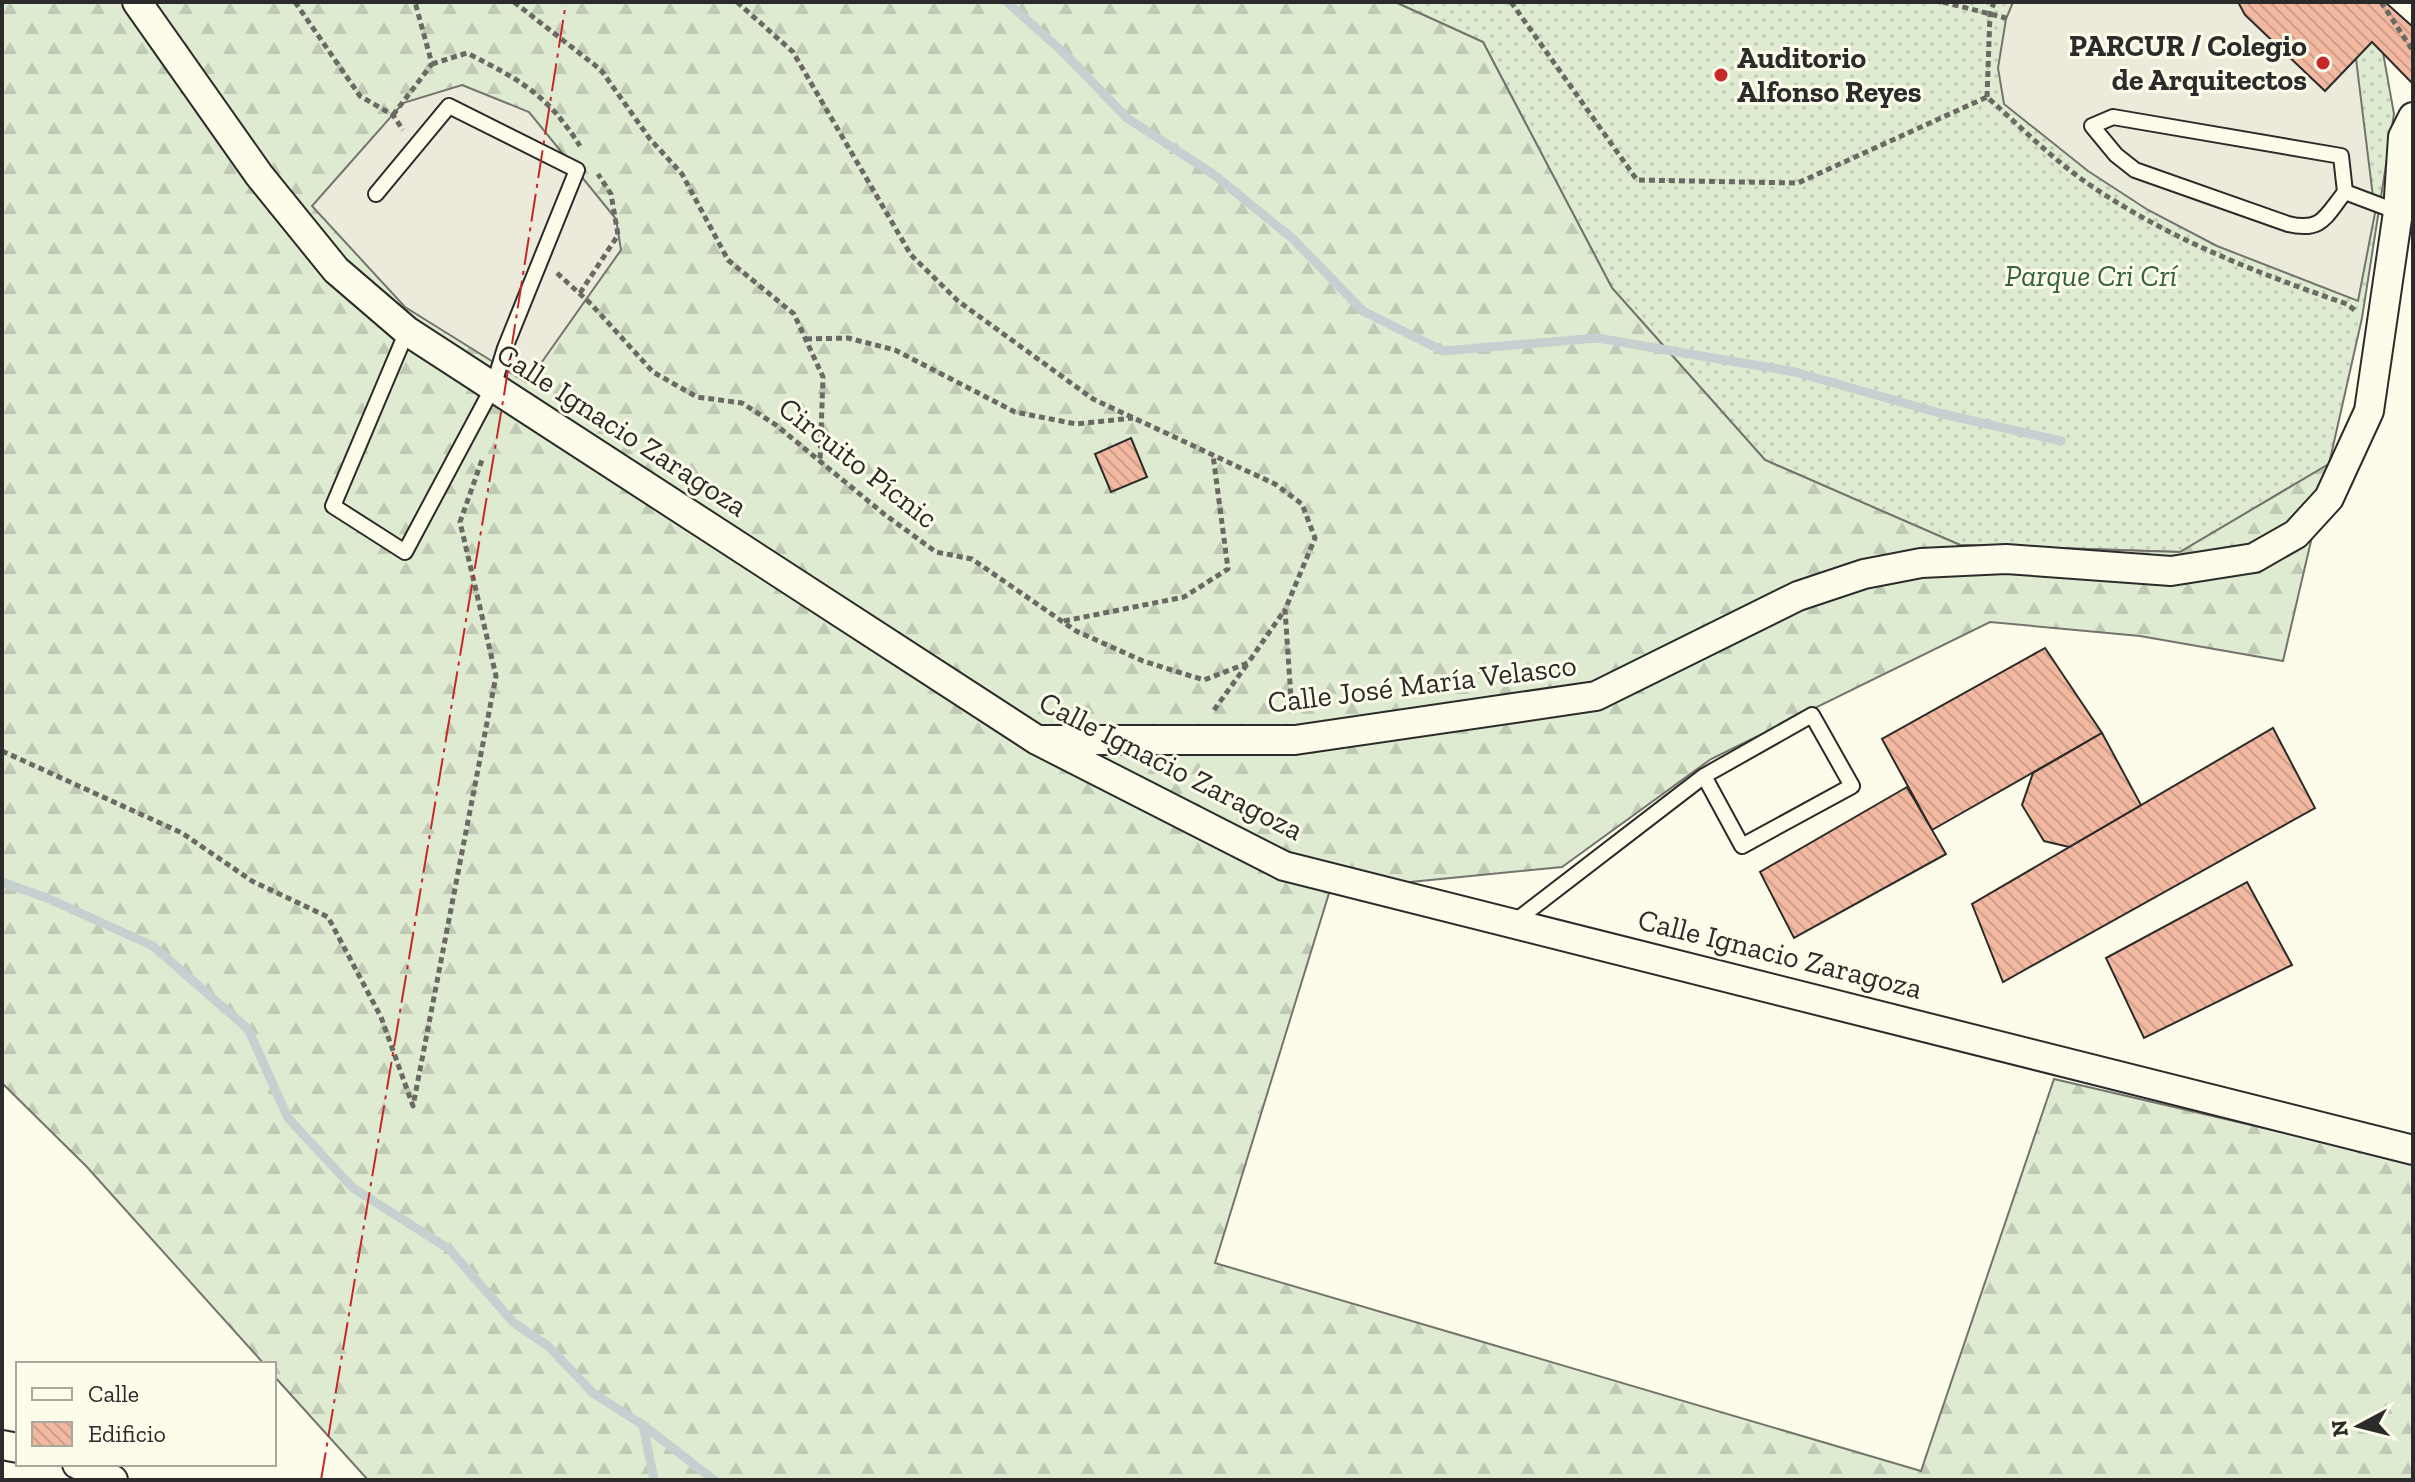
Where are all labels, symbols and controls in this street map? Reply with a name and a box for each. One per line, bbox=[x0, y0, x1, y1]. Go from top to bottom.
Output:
place label: PARCUR / Colegio de Arquitectos bbox=[2069, 28, 2307, 98]
place label: Auditorio Alfonso Reyes bbox=[1737, 40, 1922, 110]
marker: PARCUR / Colegio de Arquitectos bbox=[2314, 54, 2332, 72]
marker: Auditorio Alfonso Reyes bbox=[1712, 66, 1730, 84]
park label: Parque Cri Crí bbox=[2005, 258, 2179, 294]
street label: Calle Ignacio Zaragoza bbox=[490, 336, 754, 524]
street label: Circuito Pícnic bbox=[771, 390, 945, 536]
street label: Calle José María Velasco bbox=[1266, 647, 1578, 721]
street label: Calle Ignacio Zaragoza bbox=[1033, 684, 1309, 848]
street label: Calle Ignacio Zaragoza bbox=[1634, 901, 1926, 1007]
legend bbox=[16, 1362, 276, 1466]
text: Calle bbox=[88, 1379, 139, 1408]
north arrow bbox=[2319, 1386, 2399, 1466]
text: N bbox=[2325, 1418, 2354, 1438]
text: Edificio bbox=[88, 1419, 166, 1448]

